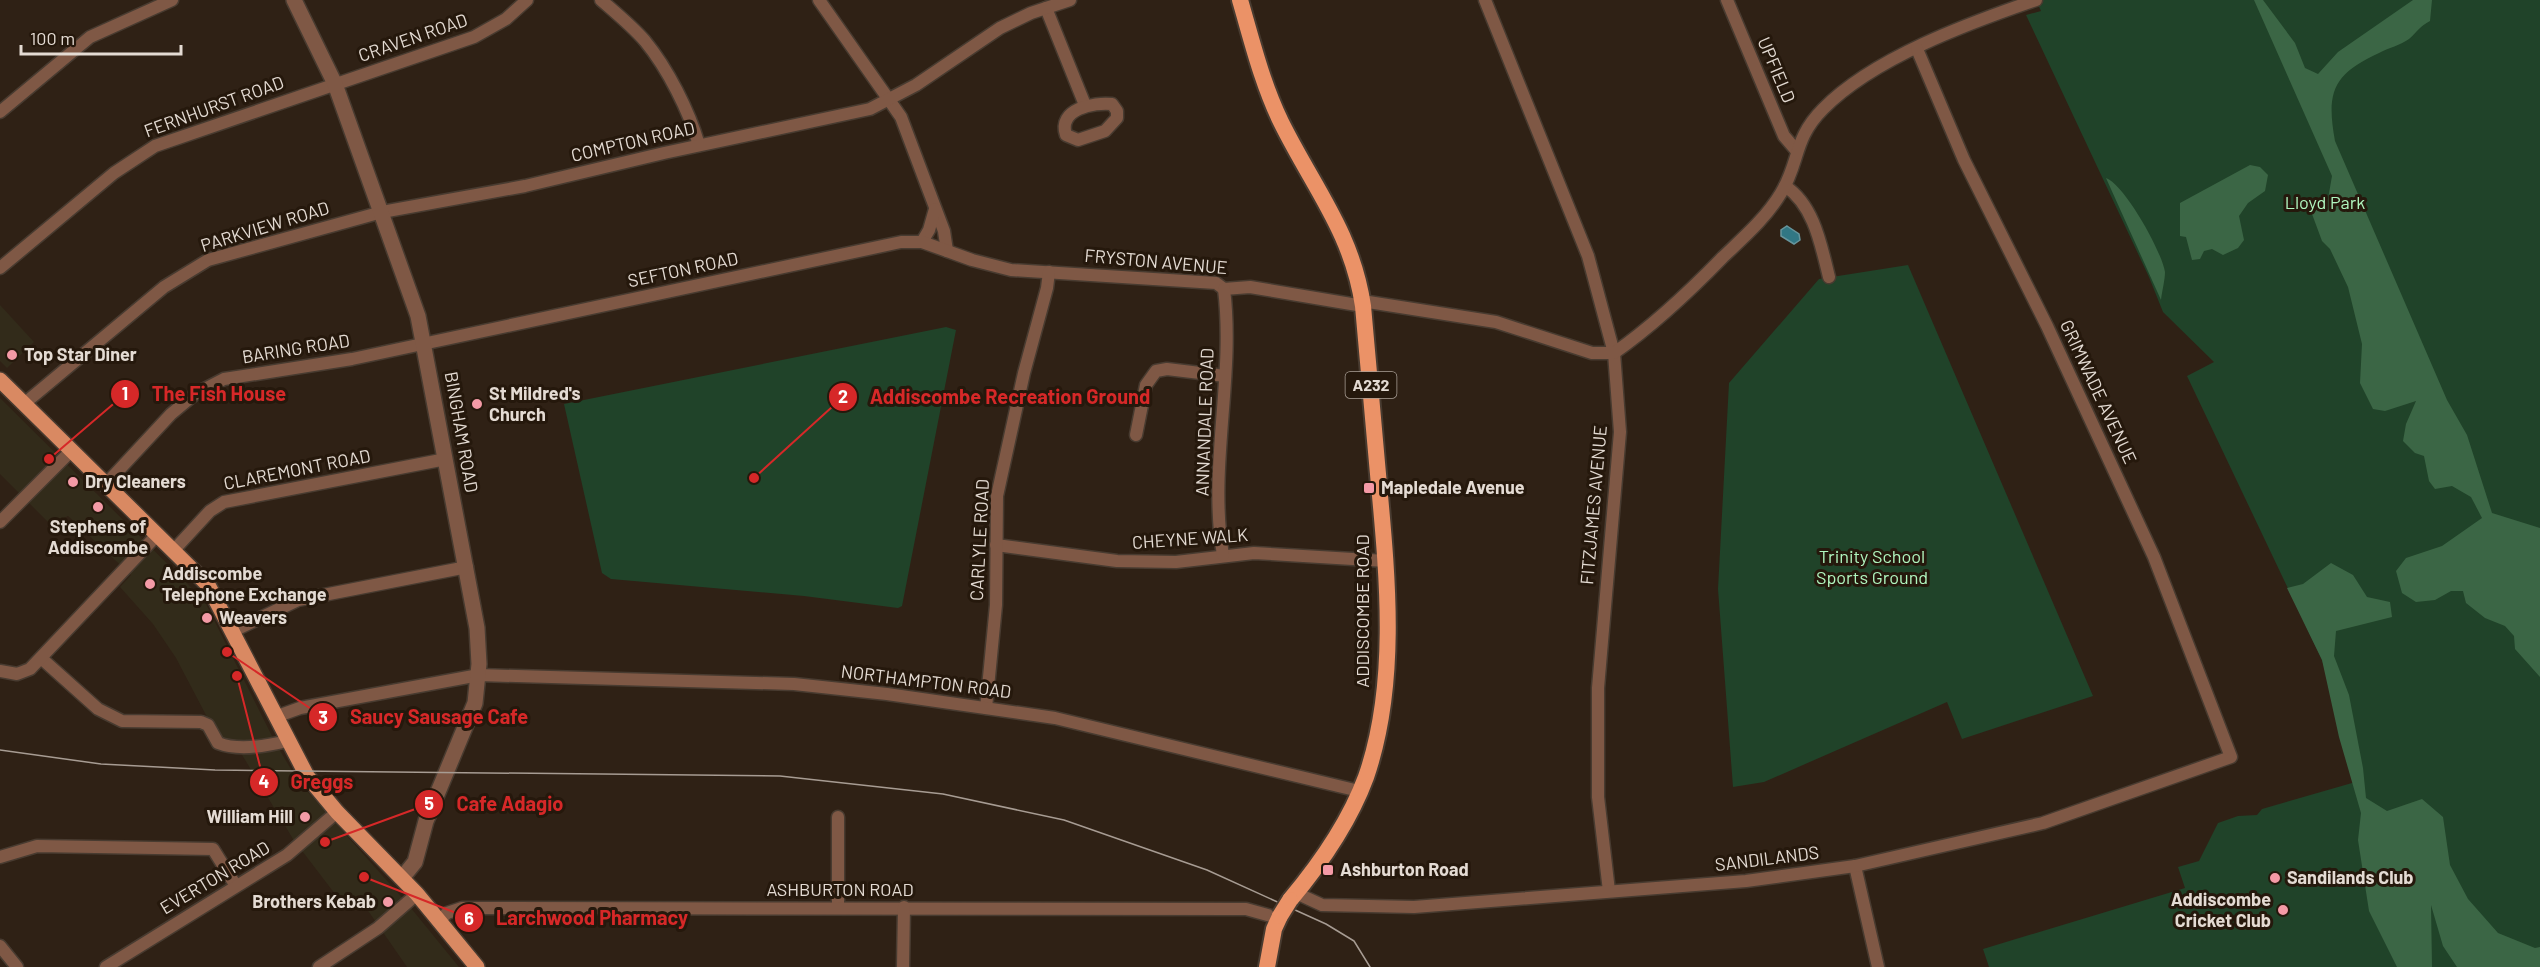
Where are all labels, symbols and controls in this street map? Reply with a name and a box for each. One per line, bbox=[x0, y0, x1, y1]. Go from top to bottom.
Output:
street label: CRAVEN ROAD bbox=[355, 8, 470, 66]
scale bar bbox=[21, 18, 182, 56]
text: 100 m bbox=[30, 27, 75, 49]
street label: UPFIELD bbox=[1753, 33, 1801, 106]
street label: FERNHURST ROAD bbox=[141, 71, 286, 142]
street label: COMPTON ROAD bbox=[569, 116, 697, 166]
park label: Lloyd Park bbox=[2285, 191, 2365, 213]
street label: PARKVIEW ROAD bbox=[198, 196, 332, 256]
street label: FRYSTON AVENUE bbox=[1084, 244, 1229, 278]
street label: SEFTON ROAD bbox=[626, 247, 740, 291]
street label: GRIMWADE AVENUE bbox=[2056, 316, 2142, 467]
street label: BARING ROAD bbox=[241, 329, 351, 367]
place label: Top Star Diner bbox=[24, 343, 137, 365]
street label: ANNANDALE ROAD bbox=[1190, 347, 1218, 497]
marker: Top Star Diner bbox=[5, 348, 19, 362]
street label: BINGHAM ROAD bbox=[440, 370, 483, 494]
road number: A232 bbox=[1346, 372, 1396, 398]
callout: The Fish House bbox=[110, 375, 298, 413]
callout: Addiscombe Recreation Ground bbox=[828, 378, 1163, 416]
text: The Fish House bbox=[152, 381, 286, 405]
text: 1 bbox=[122, 382, 128, 404]
place label: St Mildred's Church bbox=[489, 382, 581, 425]
text: Addiscombe Recreation Ground bbox=[870, 384, 1150, 408]
text: 2 bbox=[838, 385, 848, 407]
marker: St Mildred's Church bbox=[470, 397, 484, 411]
street label: FITZJAMES AVENUE bbox=[1575, 424, 1611, 586]
street label: CLAREMONT ROAD bbox=[222, 444, 372, 494]
place label: Dry Cleaners bbox=[85, 470, 186, 492]
marker: Dry Cleaners bbox=[66, 475, 80, 489]
place label: Mapledale Avenue bbox=[1381, 476, 1525, 498]
street label: CARLYLE ROAD bbox=[965, 479, 993, 601]
marker: Mapledale Avenue bbox=[1362, 481, 1376, 495]
marker: Stephens of Addiscombe bbox=[91, 500, 105, 514]
place label: Stephens of Addiscombe bbox=[48, 515, 148, 558]
street label: CHEYNE WALK bbox=[1131, 523, 1249, 553]
street label: ADDISCOMBE ROAD bbox=[1351, 534, 1373, 688]
park label: Trinity School Sports Ground bbox=[1816, 545, 1928, 588]
place label: Addiscombe Telephone Exchange bbox=[162, 562, 327, 605]
marker: Addiscombe Telephone Exchange bbox=[143, 577, 157, 591]
place label: Weavers bbox=[219, 606, 287, 628]
marker: Weavers bbox=[200, 611, 214, 625]
street label: NORTHAMPTON ROAD bbox=[840, 660, 1013, 702]
callout: Saucy Sausage Cafe bbox=[308, 698, 540, 736]
text: Saucy Sausage Cafe bbox=[350, 704, 528, 728]
text: 3 bbox=[318, 706, 328, 728]
callout: Greggs bbox=[249, 763, 366, 801]
text: Greggs bbox=[291, 769, 353, 793]
text: 4 bbox=[259, 770, 270, 792]
callout: Cafe Adagio bbox=[414, 785, 575, 823]
text: Cafe Adagio bbox=[457, 791, 563, 815]
text: 5 bbox=[424, 792, 434, 814]
place label: William Hill bbox=[206, 805, 293, 827]
marker: William Hill bbox=[298, 810, 312, 824]
street label: EVERTON ROAD bbox=[156, 836, 273, 918]
street label: SANDILANDS bbox=[1714, 841, 1820, 875]
place label: Ashburton Road bbox=[1340, 858, 1469, 880]
marker: Ashburton Road bbox=[1321, 863, 1335, 877]
place label: Sandilands Club bbox=[2287, 866, 2414, 888]
marker: Sandilands Club bbox=[2268, 871, 2282, 885]
street label: ASHBURTON ROAD bbox=[766, 878, 914, 900]
place label: Addiscombe Cricket Club bbox=[2171, 888, 2271, 931]
place label: Brothers Kebab bbox=[252, 890, 376, 912]
marker: Brothers Kebab bbox=[381, 895, 395, 909]
callout: Larchwood Pharmacy bbox=[454, 899, 700, 937]
marker: Addiscombe Cricket Club bbox=[2276, 903, 2290, 917]
text: Larchwood Pharmacy bbox=[496, 905, 688, 929]
text: 6 bbox=[464, 907, 474, 929]

